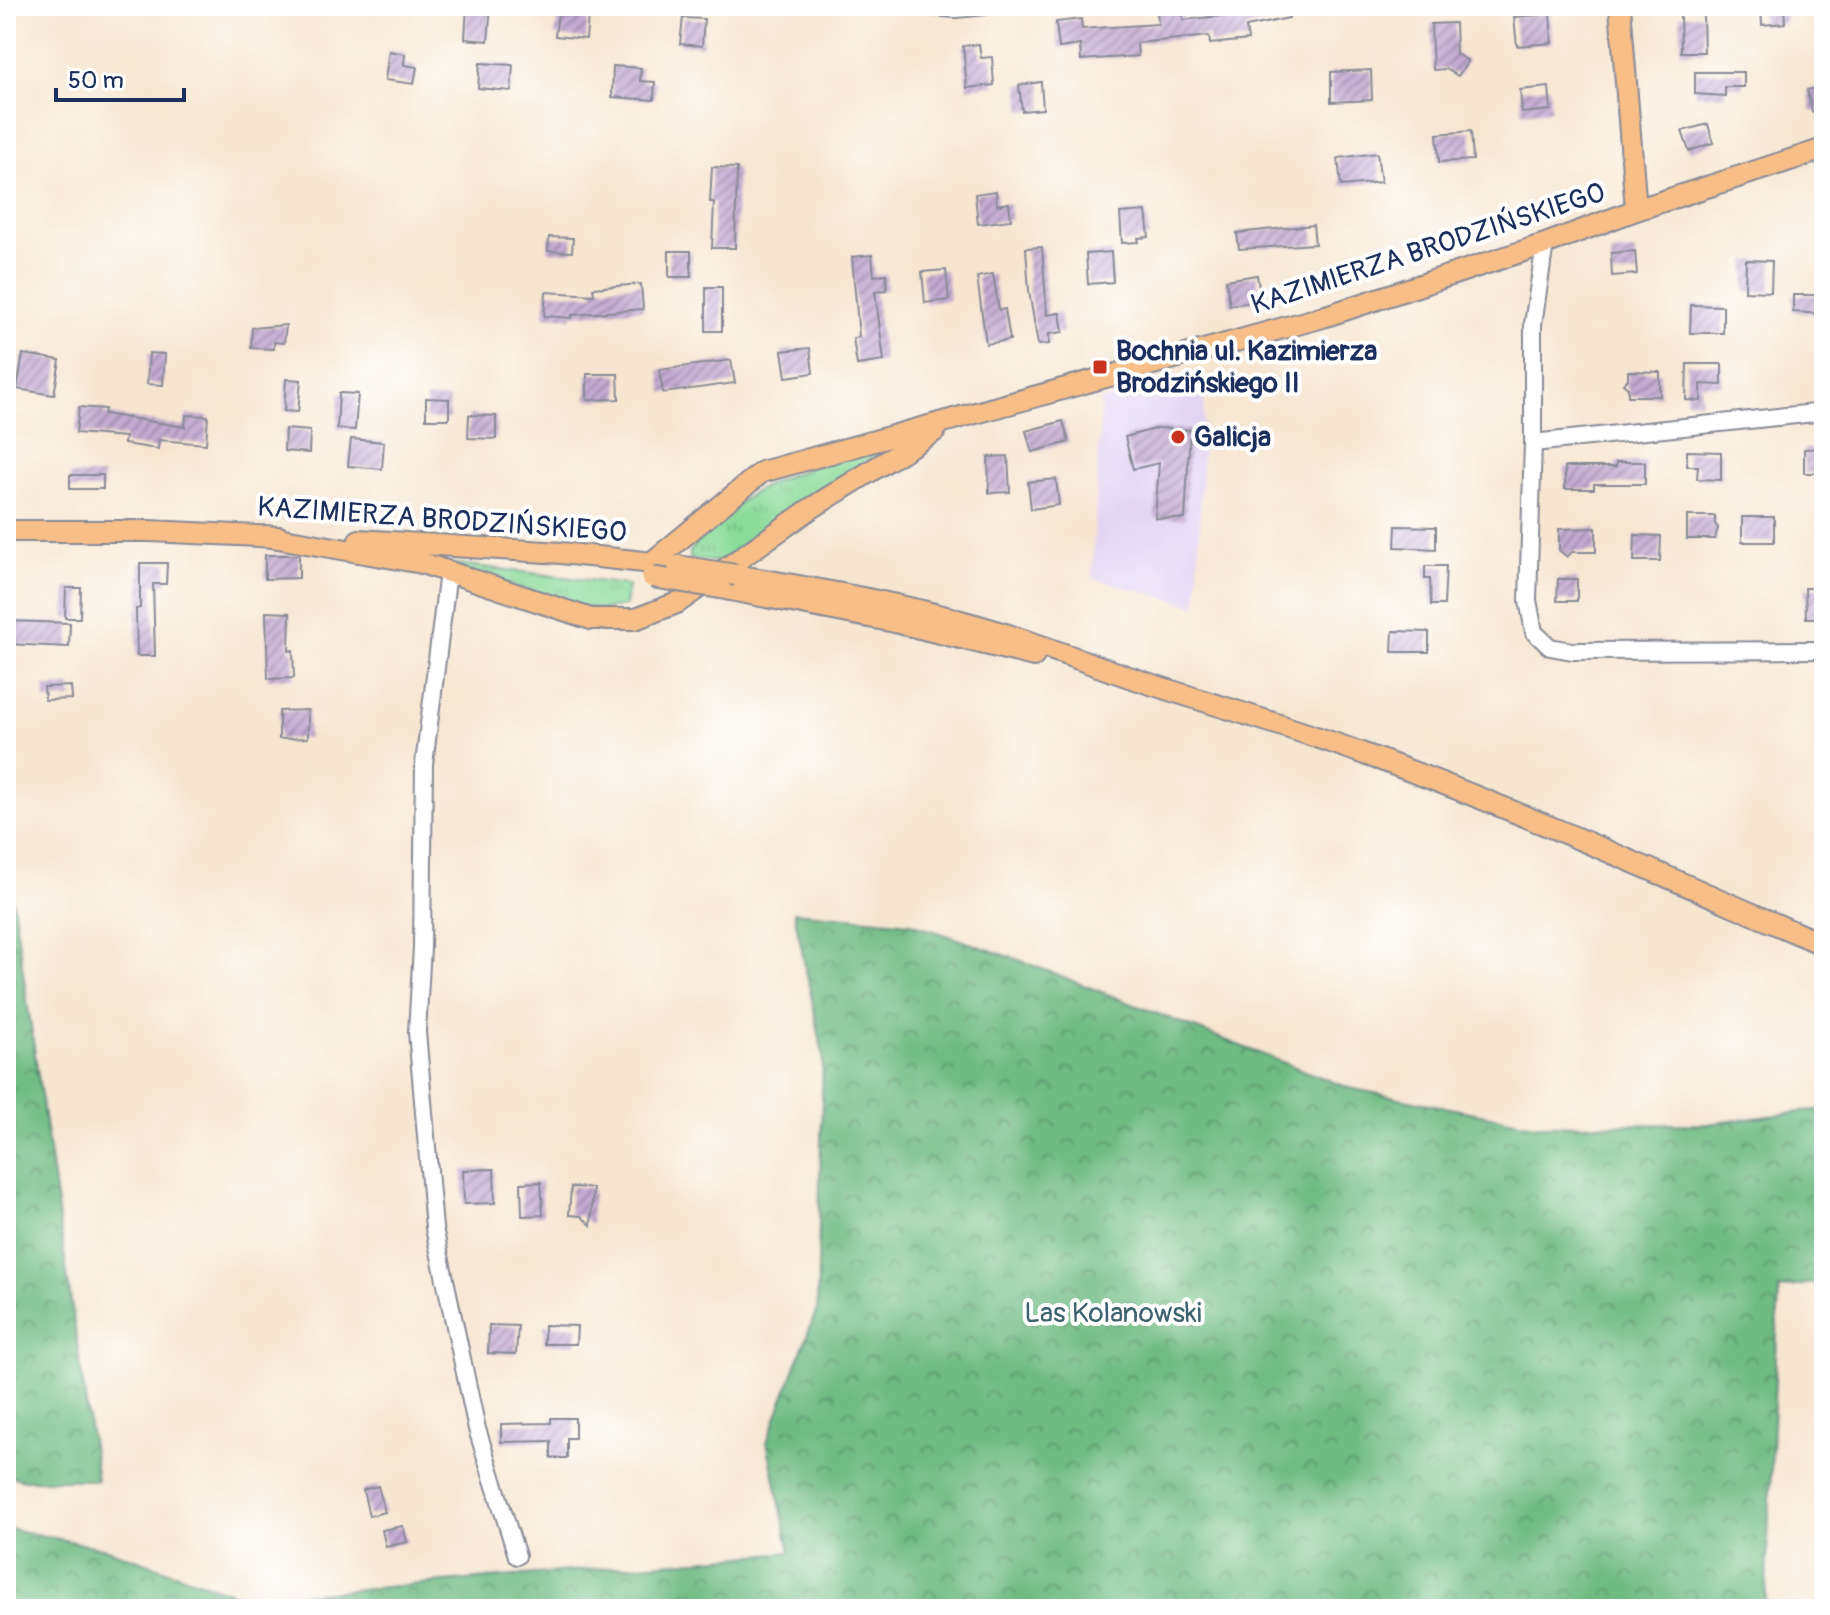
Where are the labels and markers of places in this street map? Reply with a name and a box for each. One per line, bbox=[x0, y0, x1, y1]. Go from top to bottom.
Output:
place label: Bochnia ul. Kazimierza Brodzińskiego II bbox=[1116, 334, 1377, 401]
marker: Bochnia ul. Kazimierza Brodzińskiego II bbox=[1091, 358, 1109, 376]
place label: Galicja bbox=[1194, 420, 1271, 455]
marker: Galicja bbox=[1169, 428, 1187, 446]

